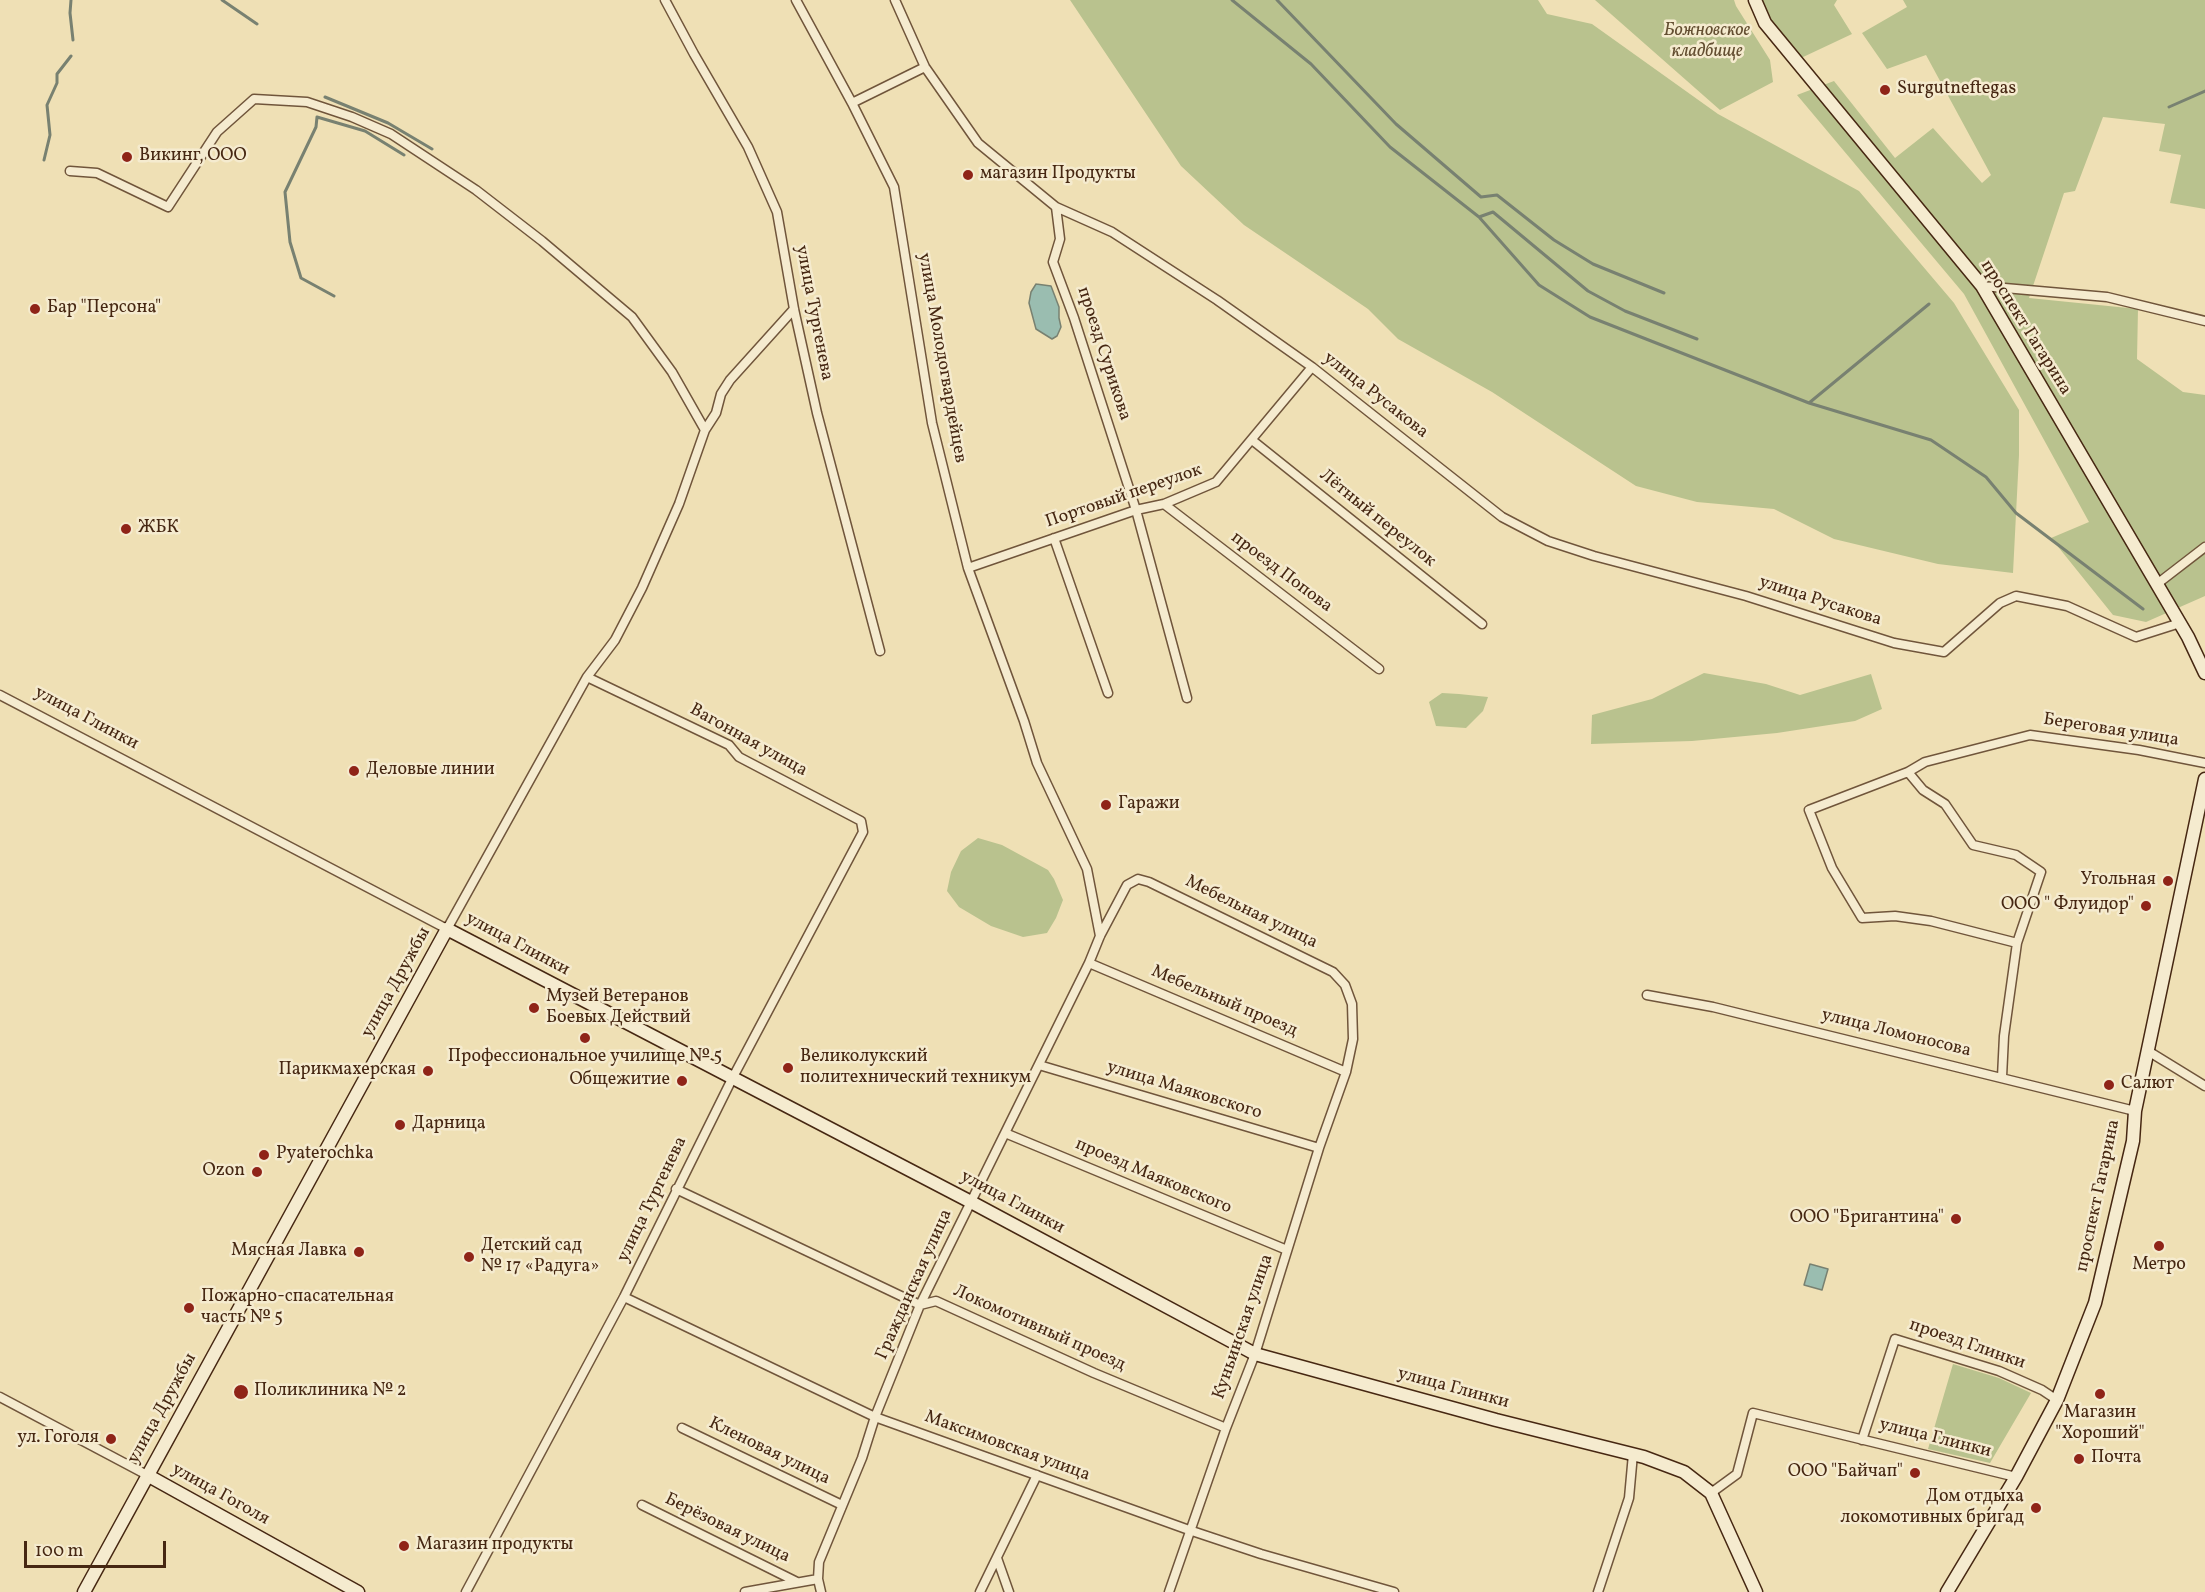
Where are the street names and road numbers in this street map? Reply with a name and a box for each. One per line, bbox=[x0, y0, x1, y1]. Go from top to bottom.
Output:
street label: улица Тургенева bbox=[789, 244, 837, 382]
street label: улица Молодогвардейцев bbox=[912, 251, 970, 465]
street label: проспект Гагарина bbox=[1975, 257, 2075, 399]
street label: проезд Сурикова bbox=[1071, 284, 1135, 424]
street label: улица Русакова bbox=[1318, 348, 1432, 444]
street label: Портовый переулок bbox=[1043, 460, 1205, 534]
street label: Лётный переулок bbox=[1314, 465, 1440, 573]
street label: проезд Попова bbox=[1226, 528, 1336, 618]
street label: улица Русакова bbox=[1756, 572, 1884, 632]
street label: улица Глинки bbox=[30, 683, 142, 755]
street label: Вагонная улица bbox=[685, 700, 811, 782]
street label: Береговая улица bbox=[2042, 710, 2180, 752]
street label: Мебельная улица bbox=[1181, 872, 1321, 954]
street label: улица Глинки bbox=[461, 909, 573, 981]
street label: улица Дружбы bbox=[358, 924, 436, 1042]
street label: Мебельный проезд bbox=[1148, 961, 1300, 1043]
street label: улица Ломоносова bbox=[1819, 1005, 1973, 1063]
street label: улица Маяковского bbox=[1104, 1057, 1264, 1125]
street label: проспект Гагарина bbox=[2072, 1118, 2126, 1274]
street label: улица Тургенева bbox=[613, 1134, 693, 1266]
street label: проезд Маяковского bbox=[1072, 1134, 1234, 1220]
street label: улица Глинки bbox=[956, 1167, 1068, 1239]
street label: Гражданская улица bbox=[872, 1206, 958, 1364]
street label: Куньинская улица bbox=[1209, 1252, 1279, 1402]
street label: Локомотивный проезд bbox=[949, 1281, 1129, 1377]
street label: проезд Глинки bbox=[1906, 1315, 2028, 1375]
street label: улица Дружбы bbox=[124, 1350, 202, 1468]
street label: улица Глинки bbox=[1395, 1364, 1511, 1414]
street label: Максимовская улица bbox=[921, 1407, 1093, 1487]
street label: Кленовая улица bbox=[705, 1413, 833, 1491]
street label: улица Глинки bbox=[1877, 1415, 1993, 1463]
street label: улица Гоголя bbox=[167, 1459, 273, 1531]
street label: Берёзовая улица bbox=[661, 1489, 793, 1569]

